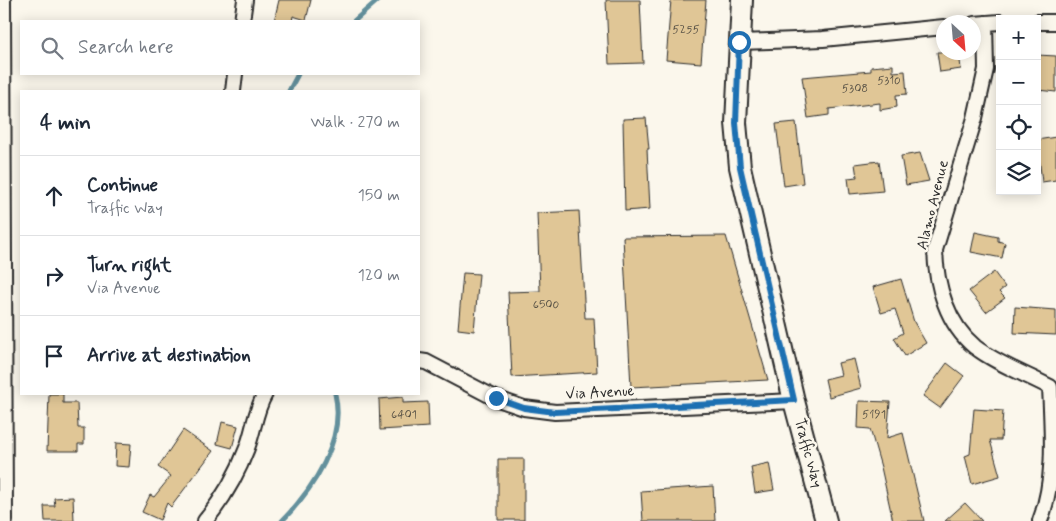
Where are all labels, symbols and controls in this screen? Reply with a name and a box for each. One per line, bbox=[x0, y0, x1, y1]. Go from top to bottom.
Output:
north arrow bbox=[936, 15, 981, 60]
map controls bbox=[996, 15, 1041, 195]
button: + bbox=[996, 15, 1041, 60]
search box bbox=[20, 20, 420, 75]
house number: 5255 bbox=[672, 22, 700, 38]
route start bbox=[728, 31, 751, 54]
icon: search bbox=[38, 34, 66, 62]
text: Search here bbox=[78, 35, 174, 60]
button: − bbox=[996, 60, 1041, 105]
house number: 5310 bbox=[877, 73, 901, 89]
house number: 5308 bbox=[842, 81, 868, 97]
button: locate bbox=[996, 105, 1041, 150]
text: 4 min bbox=[40, 109, 91, 137]
text: Walk · 270 m bbox=[311, 112, 400, 133]
button: layers bbox=[996, 150, 1041, 195]
street label: Alamo Avenue bbox=[912, 158, 954, 252]
text: Continue bbox=[87, 173, 158, 198]
icon: ahead bbox=[40, 182, 68, 210]
text: 150 m bbox=[358, 185, 400, 206]
text: Traffic Way bbox=[87, 198, 163, 219]
text: Turn right bbox=[87, 253, 171, 278]
icon: right bbox=[40, 262, 68, 290]
text: 120 m bbox=[358, 265, 400, 286]
text: Via Avenue bbox=[87, 278, 161, 299]
house number: 6500 bbox=[533, 297, 560, 313]
icon: arrive bbox=[40, 342, 68, 370]
text: Arrive at destination bbox=[87, 343, 251, 368]
street label: Via Avenue bbox=[565, 381, 635, 405]
route end bbox=[485, 387, 508, 410]
house number: 6401 bbox=[391, 407, 417, 423]
house number: 5191 bbox=[862, 407, 886, 423]
street label: Traffic Way bbox=[789, 416, 827, 490]

